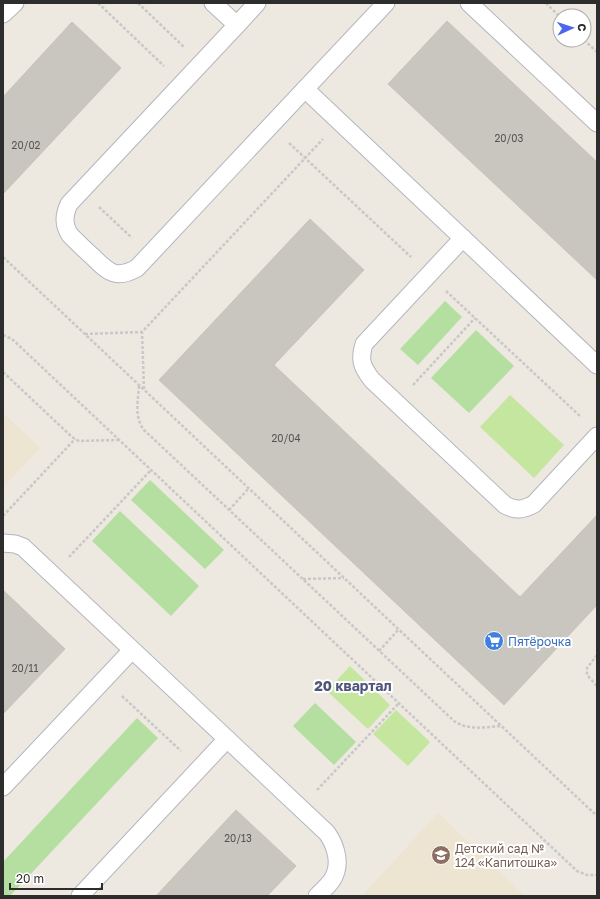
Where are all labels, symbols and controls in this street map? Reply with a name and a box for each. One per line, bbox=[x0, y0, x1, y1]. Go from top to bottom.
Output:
north arrow bbox=[552, 8, 592, 48]
text: С bbox=[576, 23, 589, 32]
house number: 20/03 bbox=[495, 132, 524, 144]
house number: 20/02 bbox=[12, 139, 41, 151]
house number: 20/04 bbox=[271, 432, 301, 444]
supermarket icon: Пятёрочка bbox=[483, 630, 505, 652]
place label: Пятёрочка bbox=[508, 634, 571, 649]
house number: 20/11 bbox=[12, 662, 38, 674]
district label: 20 квартал bbox=[314, 677, 392, 694]
house number: 20/13 bbox=[224, 832, 252, 844]
place label: Детский сад № 124 «Капитошка» bbox=[455, 841, 558, 870]
school or university icon: Детский сад № 124 «Капитошка» bbox=[430, 844, 452, 866]
scale bar bbox=[10, 865, 102, 891]
text: 20 m bbox=[16, 871, 44, 886]

